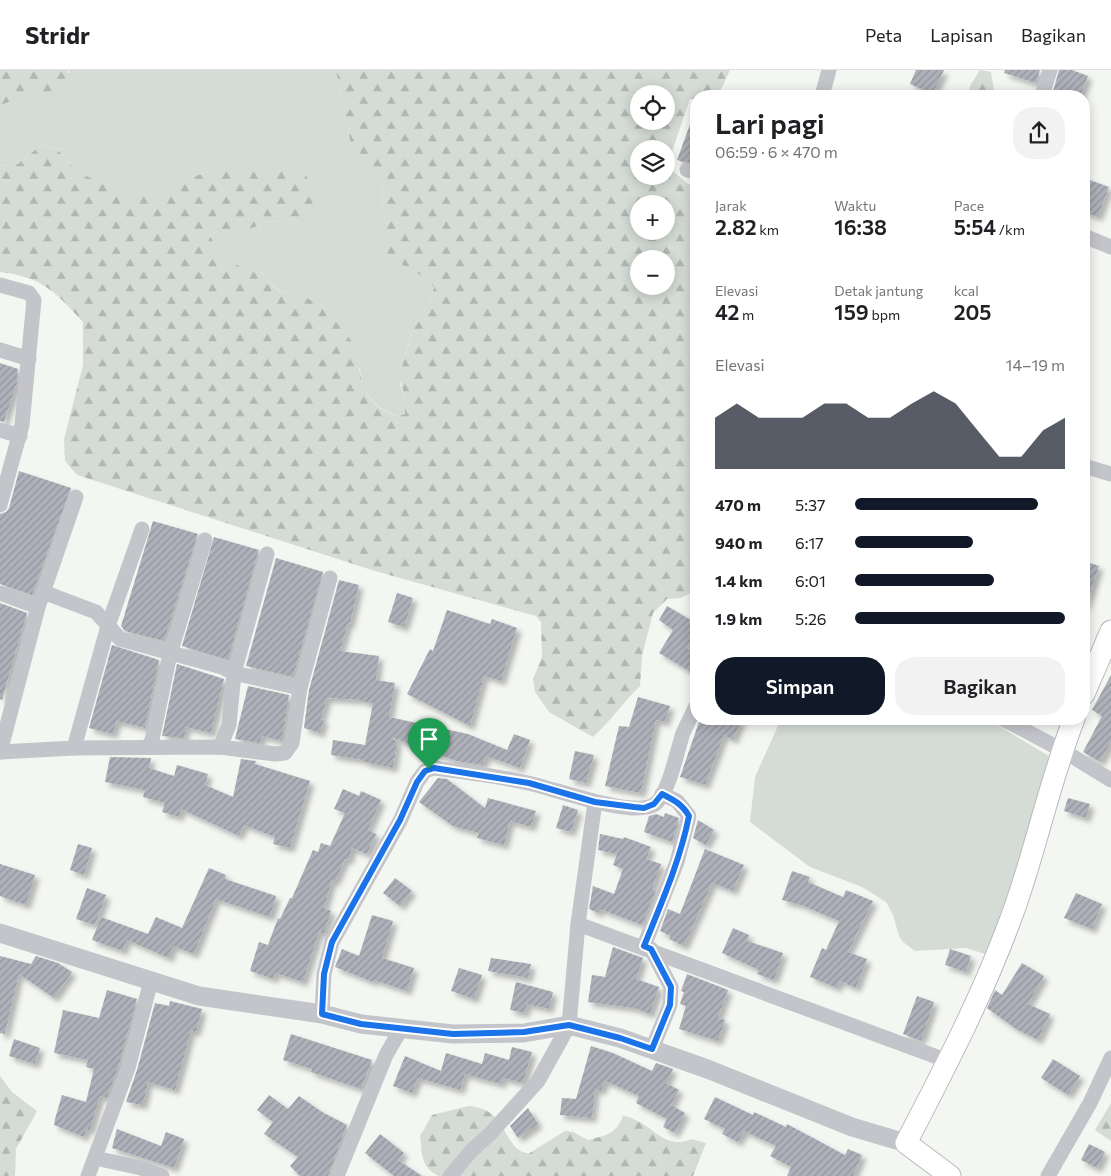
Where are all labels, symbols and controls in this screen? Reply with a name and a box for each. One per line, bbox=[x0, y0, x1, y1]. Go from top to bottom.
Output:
text: Stridr bbox=[25, 20, 90, 49]
text: Peta bbox=[865, 24, 902, 46]
text: Lapisan bbox=[930, 24, 993, 46]
text: Bagikan bbox=[1021, 24, 1086, 46]
map controls bbox=[630, 85, 675, 295]
button: locate bbox=[630, 85, 675, 130]
text: Lari pagi bbox=[715, 106, 825, 140]
button: share bbox=[1013, 107, 1065, 159]
button: layers bbox=[630, 140, 675, 185]
text: 06:59 · 6 × 470 m bbox=[715, 142, 838, 161]
button: + bbox=[630, 195, 675, 240]
text: Jarak bbox=[715, 197, 747, 214]
text: Waktu bbox=[834, 197, 876, 214]
text: Pace bbox=[954, 197, 984, 214]
text: 2.82 bbox=[715, 214, 757, 239]
text: 16:38 bbox=[834, 214, 887, 239]
text: 5:54 bbox=[954, 214, 996, 239]
text: km bbox=[757, 221, 779, 238]
text: /km bbox=[996, 221, 1025, 238]
button: − bbox=[630, 250, 675, 295]
text: Elevasi bbox=[715, 282, 758, 299]
text: Detak jantung bbox=[834, 282, 923, 299]
text: kcal bbox=[954, 282, 979, 299]
text: 42 bbox=[715, 299, 739, 324]
text: 159 bbox=[834, 299, 869, 324]
text: 205 bbox=[954, 299, 991, 324]
text: m bbox=[739, 306, 754, 323]
text: bpm bbox=[869, 306, 900, 323]
text: Elevasi bbox=[715, 355, 765, 374]
text: 14–19 m bbox=[1006, 355, 1065, 374]
text: 470 m bbox=[715, 495, 761, 514]
text: 5:37 bbox=[795, 495, 825, 514]
text: 940 m bbox=[715, 533, 762, 552]
text: 6:17 bbox=[795, 533, 824, 552]
text: 1.4 km bbox=[715, 571, 762, 590]
text: 6:01 bbox=[795, 571, 826, 590]
text: 1.9 km bbox=[715, 609, 762, 628]
text: 5:26 bbox=[795, 609, 827, 628]
button: Simpan bbox=[715, 657, 885, 715]
button: Bagikan bbox=[895, 657, 1065, 715]
pin bbox=[408, 718, 450, 769]
icon: arrive bbox=[415, 725, 443, 753]

